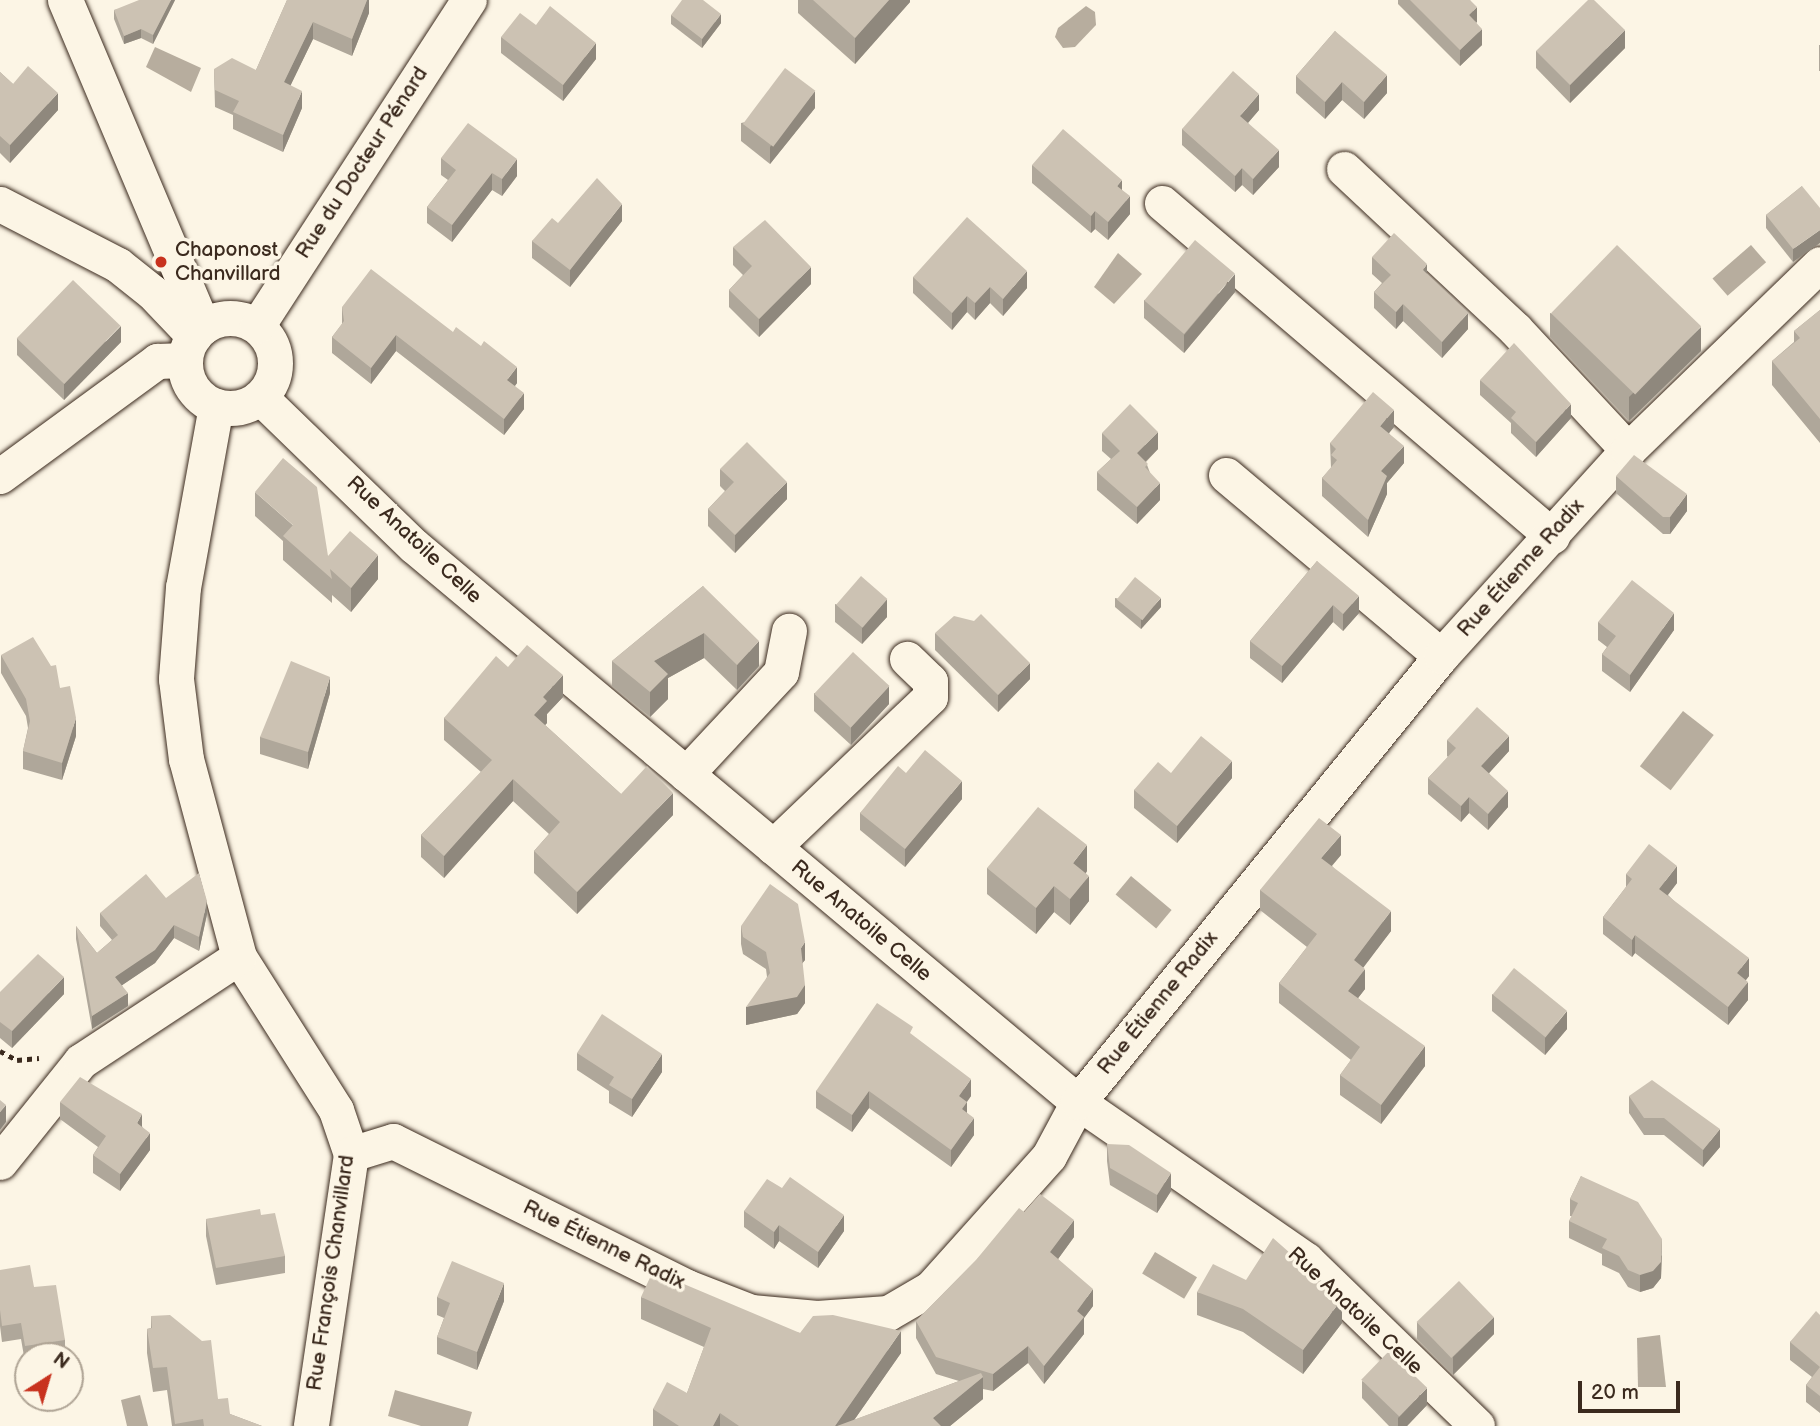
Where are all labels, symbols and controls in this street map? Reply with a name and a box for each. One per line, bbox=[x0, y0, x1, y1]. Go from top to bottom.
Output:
street label: Rue du Docteur Pénard bbox=[291, 62, 433, 264]
place label: Chaponost Chanvillard bbox=[175, 237, 281, 287]
marker: Chaponost Chanvillard bbox=[153, 254, 169, 270]
street label: Rue Anatoile Celle bbox=[341, 471, 487, 609]
street label: Rue Étienne Radix bbox=[1452, 494, 1590, 642]
street label: Rue Anatoile Celle bbox=[786, 855, 936, 987]
street label: Rue Étienne Radix bbox=[1092, 926, 1224, 1080]
street label: Rue François Chanvillard bbox=[302, 1154, 360, 1392]
street label: Rue Étienne Radix bbox=[519, 1195, 689, 1295]
street label: Rue Anatoile Celle bbox=[1282, 1242, 1428, 1380]
north arrow bbox=[14, 1342, 84, 1412]
text: N bbox=[48, 1348, 73, 1375]
scale bar bbox=[1582, 1366, 1684, 1410]
text: 20 m bbox=[1591, 1380, 1639, 1405]

